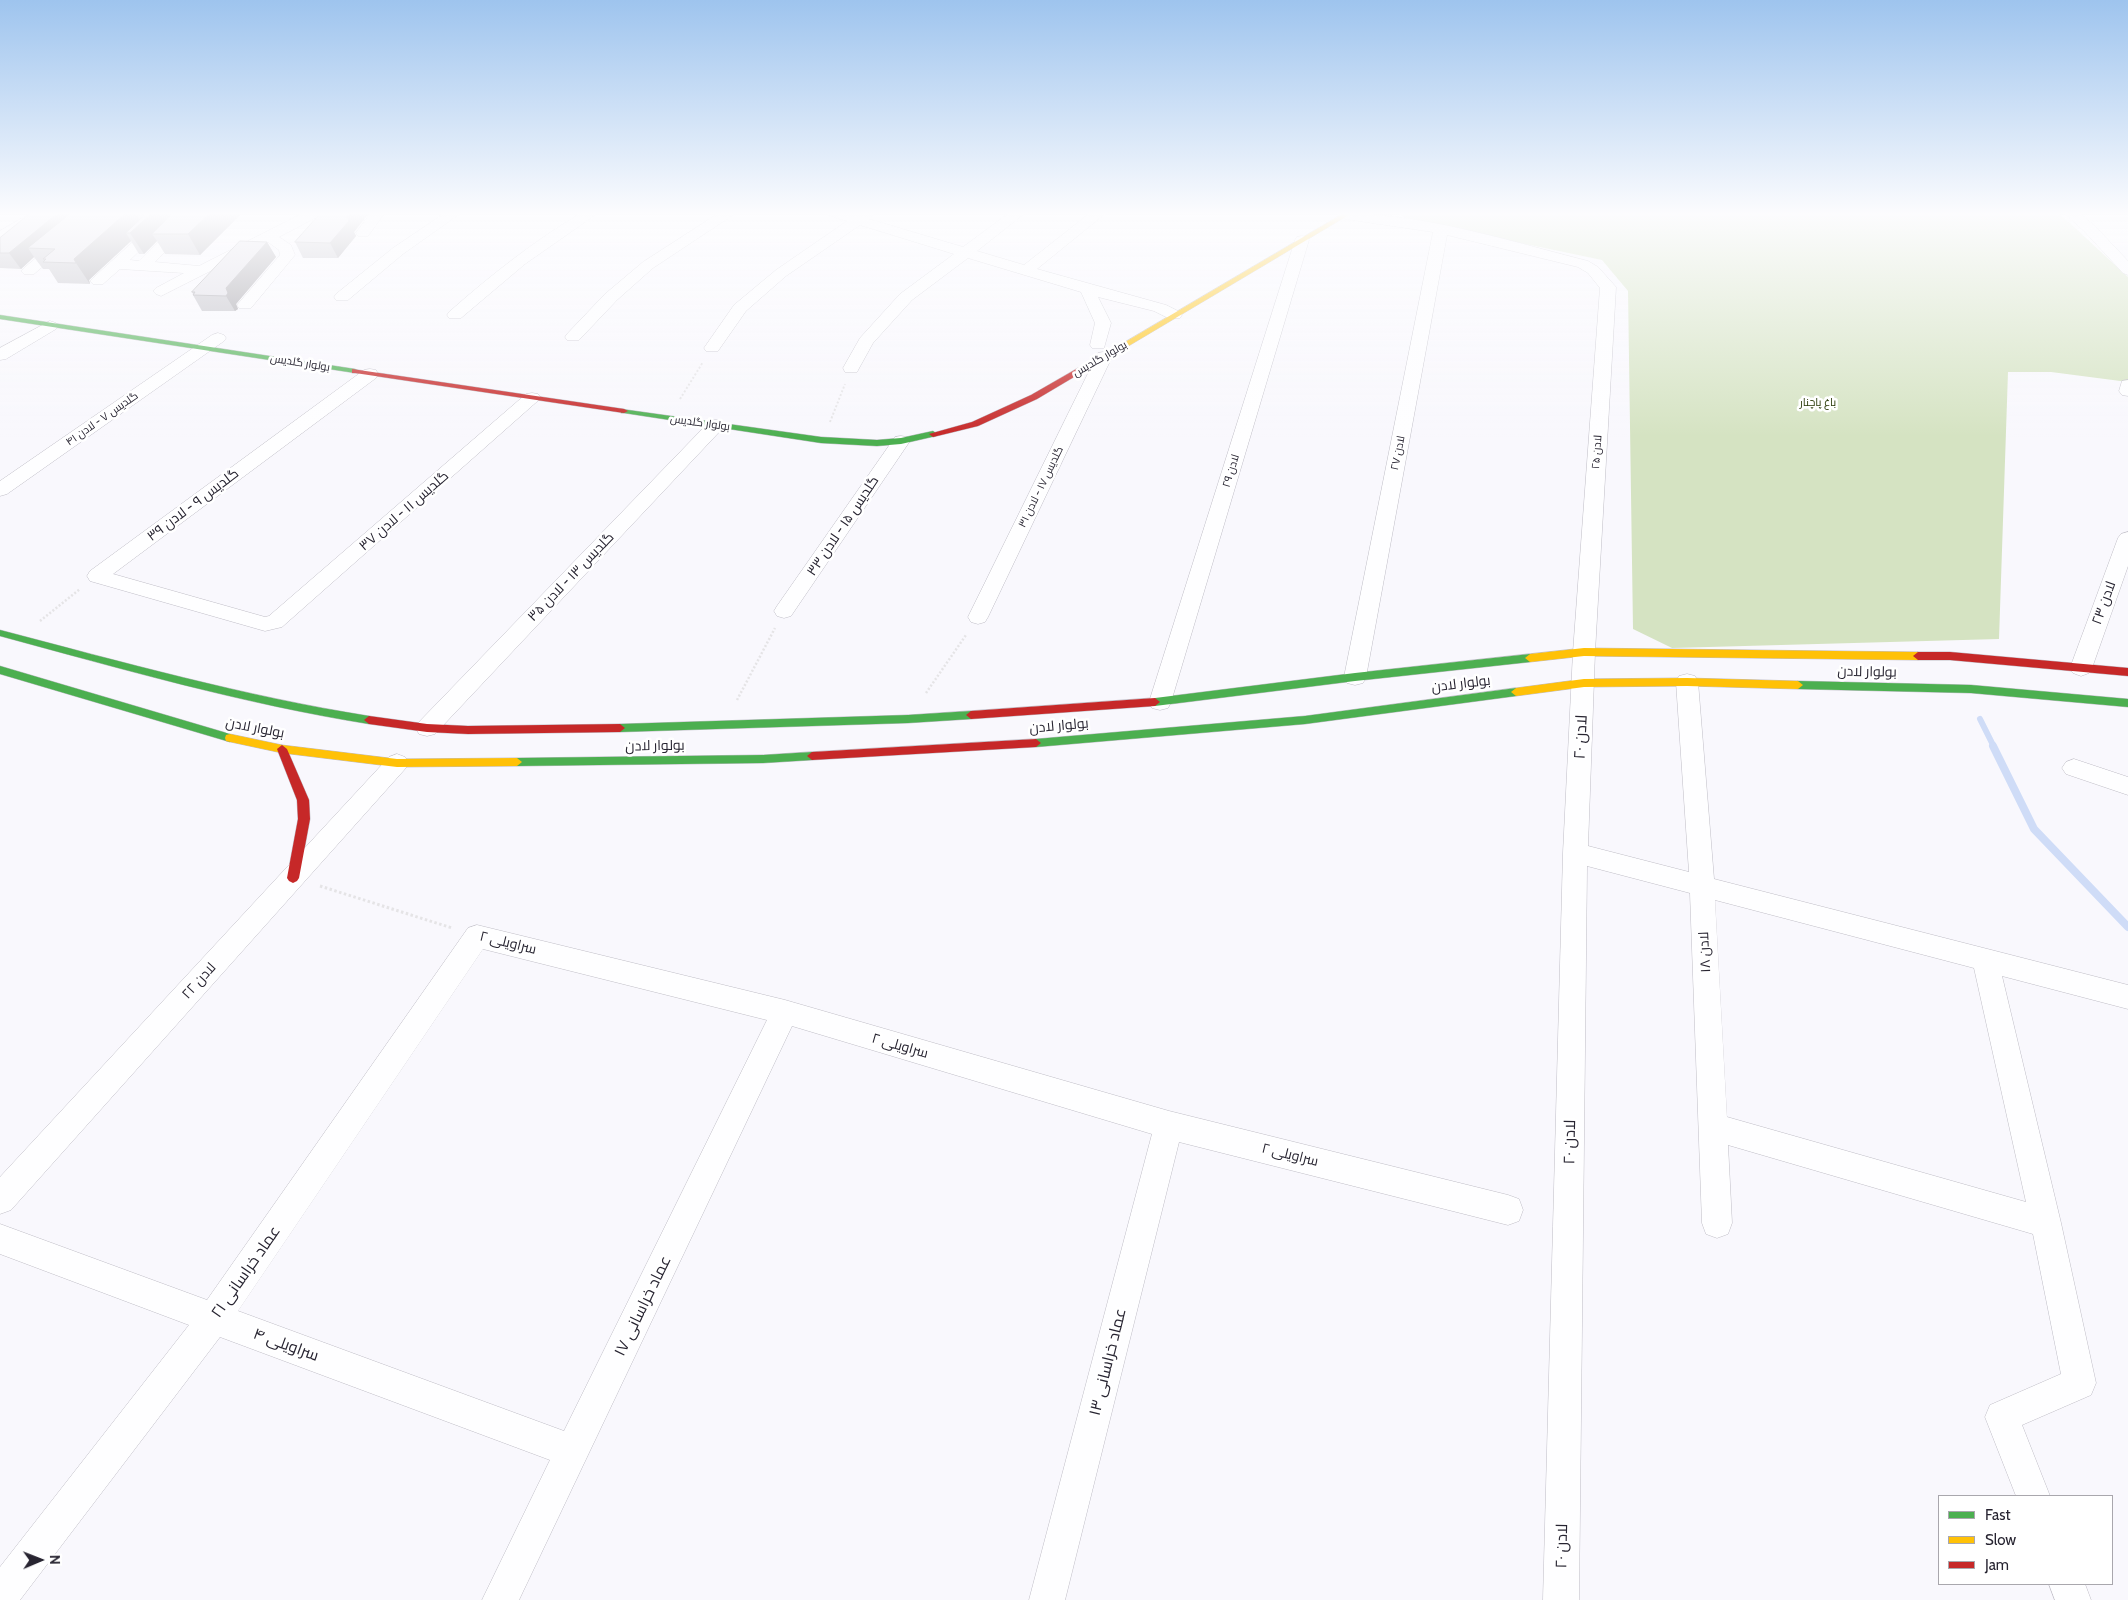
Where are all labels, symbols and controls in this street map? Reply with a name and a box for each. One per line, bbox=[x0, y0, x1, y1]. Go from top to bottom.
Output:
street label: بولوار گلدیس bbox=[1071, 338, 1129, 380]
street label: بولوار گلدیس bbox=[269, 352, 331, 374]
street label: گلدیس ۷ - لادن ۴۱ bbox=[63, 389, 141, 449]
park label: باغ پاچنار bbox=[1800, 396, 1836, 410]
street label: بولوار گلدیس bbox=[669, 412, 731, 434]
street label: لادن ۲۷ bbox=[1388, 435, 1408, 471]
street label: لادن ۲۵ bbox=[1589, 435, 1605, 469]
street label: گلدیس ۱۷ - لادن ۳۱ bbox=[1016, 444, 1066, 530]
street label: لادن ۲۹ bbox=[1220, 453, 1242, 489]
street label: گلدیس ۹ - لادن ۳۹ bbox=[144, 465, 242, 545]
street label: گلدیس ۱۱ - لادن ۳۷ bbox=[356, 468, 452, 554]
street label: گلدیس ۱۵ - لادن ۳۳ bbox=[803, 473, 883, 579]
street label: گلدیس ۱۳ - لادن ۳۵ bbox=[524, 529, 618, 625]
street label: لادن ۲۳ bbox=[2088, 579, 2120, 627]
street label: بولوار لادن bbox=[1837, 663, 1897, 681]
street label: بولوار لادن bbox=[1430, 672, 1492, 696]
street label: بولوار لادن bbox=[224, 714, 286, 742]
street label: لادن ۲۰ bbox=[1570, 714, 1592, 760]
street label: بولوار لادن bbox=[1029, 715, 1089, 737]
street label: بولوار لادن bbox=[625, 737, 685, 755]
street label: سراویلی ۲ bbox=[478, 928, 538, 958]
street label: لادن ۱۸ bbox=[1696, 931, 1714, 973]
street label: لادن ۲۲ bbox=[178, 959, 220, 1003]
street label: سراویلی ۲ bbox=[870, 1030, 930, 1062]
street label: لادن ۲۰ bbox=[1560, 1119, 1580, 1165]
street label: سراویلی ۲ bbox=[1260, 1140, 1320, 1170]
street label: عماد خراسانی ۲۱ bbox=[207, 1222, 285, 1322]
street label: عماد خراسانی ۱۷ bbox=[610, 1253, 676, 1359]
street label: عماد خراسانی ۱۳ bbox=[1085, 1306, 1131, 1418]
street label: سراویلی ۴ bbox=[251, 1324, 321, 1366]
legend bbox=[1938, 1495, 2113, 1585]
text: Fast bbox=[1985, 1506, 2010, 1524]
street label: لادن ۲۰ bbox=[1552, 1523, 1572, 1569]
text: Slow bbox=[1985, 1531, 2016, 1549]
north arrow bbox=[15, 1535, 65, 1585]
text: N bbox=[46, 1555, 64, 1565]
text: Jam bbox=[1985, 1556, 2009, 1574]

